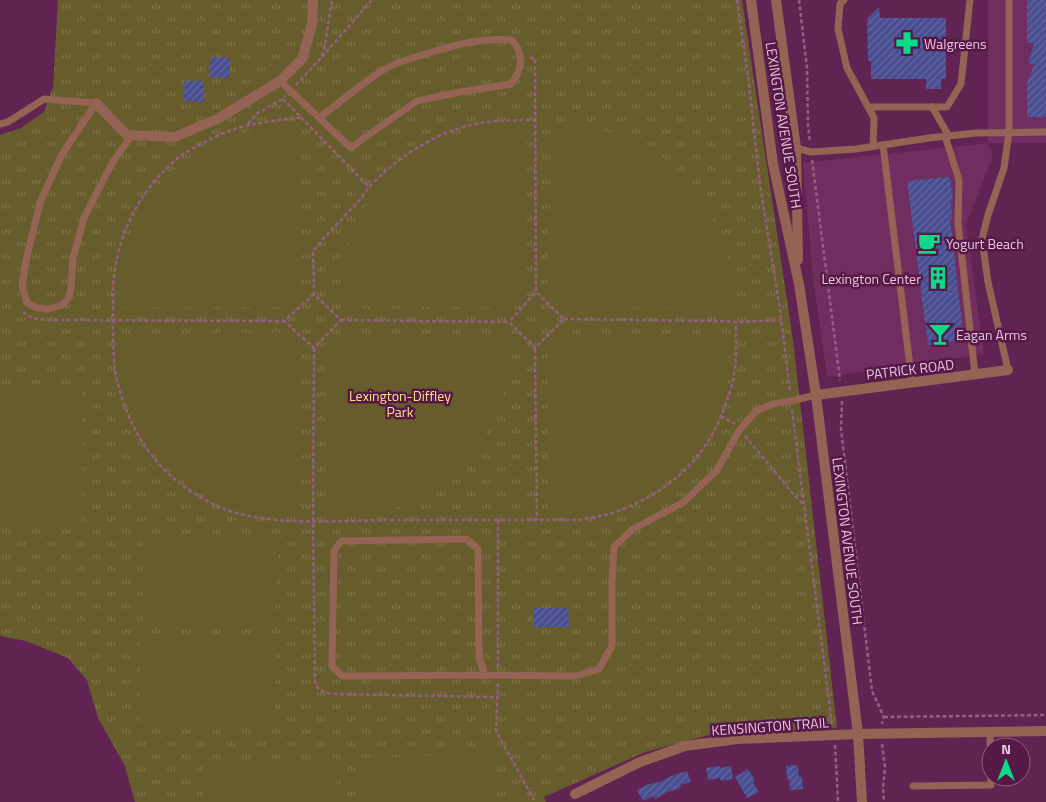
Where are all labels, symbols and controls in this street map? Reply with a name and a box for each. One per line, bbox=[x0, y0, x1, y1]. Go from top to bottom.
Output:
pharmacy icon: Walgreens bbox=[894, 30, 920, 56]
place label: Walgreens bbox=[924, 33, 987, 54]
street label: LEXINGTON AVENUE SOUTH bbox=[760, 40, 808, 210]
cafe icon: Yogurt Beach bbox=[916, 230, 942, 256]
place label: Yogurt Beach bbox=[946, 233, 1024, 254]
building icon: Lexington Center bbox=[925, 265, 951, 291]
place label: Lexington Center bbox=[821, 268, 921, 289]
bar icon: Eagan Arms bbox=[927, 321, 953, 347]
place label: Eagan Arms bbox=[956, 324, 1027, 345]
street label: PATRICK ROAD bbox=[865, 353, 955, 385]
park label: Lexington-Diffley Park bbox=[349, 385, 451, 422]
street label: LEXINGTON AVENUE SOUTH bbox=[827, 456, 869, 626]
street label: KENSINGTON TRAIL bbox=[711, 711, 830, 741]
north arrow bbox=[981, 737, 1031, 787]
text: N bbox=[1001, 738, 1011, 759]

